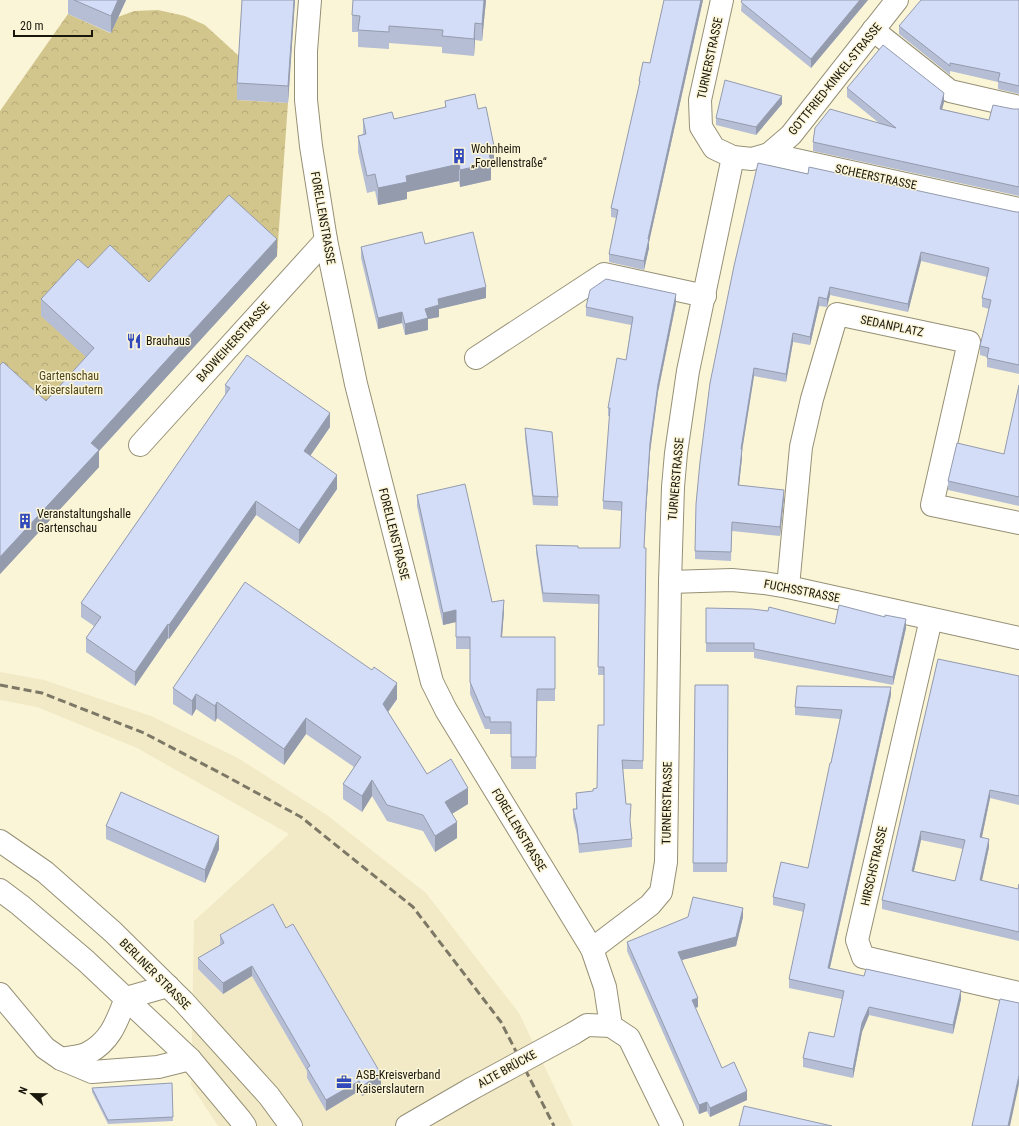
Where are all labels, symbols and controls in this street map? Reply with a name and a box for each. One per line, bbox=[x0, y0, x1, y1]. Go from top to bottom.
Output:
scale bar bbox=[14, 12, 92, 38]
street label: TURNERSTRASSE bbox=[694, 16, 726, 100]
text: 20 m bbox=[20, 19, 44, 33]
street label: GOTTFRIED-KINKEL-STRASSE bbox=[786, 20, 885, 138]
place label: Wohnheim „Forellenstraße“ bbox=[471, 142, 547, 170]
building icon: Wohnheim „Forellenstraße“ bbox=[450, 147, 468, 165]
street label: SCHEERSTRASSE bbox=[834, 162, 918, 192]
street label: FORELLENSTRASSE bbox=[308, 170, 338, 266]
street label: BADWEIHERSTRASSE bbox=[194, 299, 272, 385]
street label: SEDANPLATZ bbox=[859, 312, 925, 340]
restaurant icon: Brauhaus bbox=[125, 332, 143, 350]
place label: Brauhaus bbox=[146, 334, 190, 348]
park label: Gartenschau Kaiserslautern bbox=[35, 369, 103, 397]
street label: TURNERSTRASSE bbox=[665, 437, 687, 521]
street label: FORELLENSTRASSE bbox=[376, 487, 412, 581]
place label: Veranstaltungshalle Gartenschau bbox=[37, 507, 131, 535]
building icon: Veranstaltungshalle Gartenschau bbox=[16, 512, 34, 530]
street label: FUCHSSTRASSE bbox=[763, 577, 841, 605]
street label: TURNERSTRASSE bbox=[659, 761, 675, 845]
street label: FORELLENSTRASSE bbox=[489, 786, 549, 874]
street label: HIRSCHSTRASSE bbox=[858, 825, 890, 907]
street label: BERLINER STRASSE bbox=[117, 936, 193, 1012]
street label: ALTE BRÜCKE bbox=[475, 1046, 539, 1091]
place label: ASB-Kreisverband Kaiserslautern bbox=[356, 1068, 440, 1096]
office icon: ASB-Kreisverband Kaiserslautern bbox=[335, 1073, 353, 1091]
north arrow bbox=[12, 1074, 52, 1114]
text: N bbox=[16, 1085, 31, 1096]

